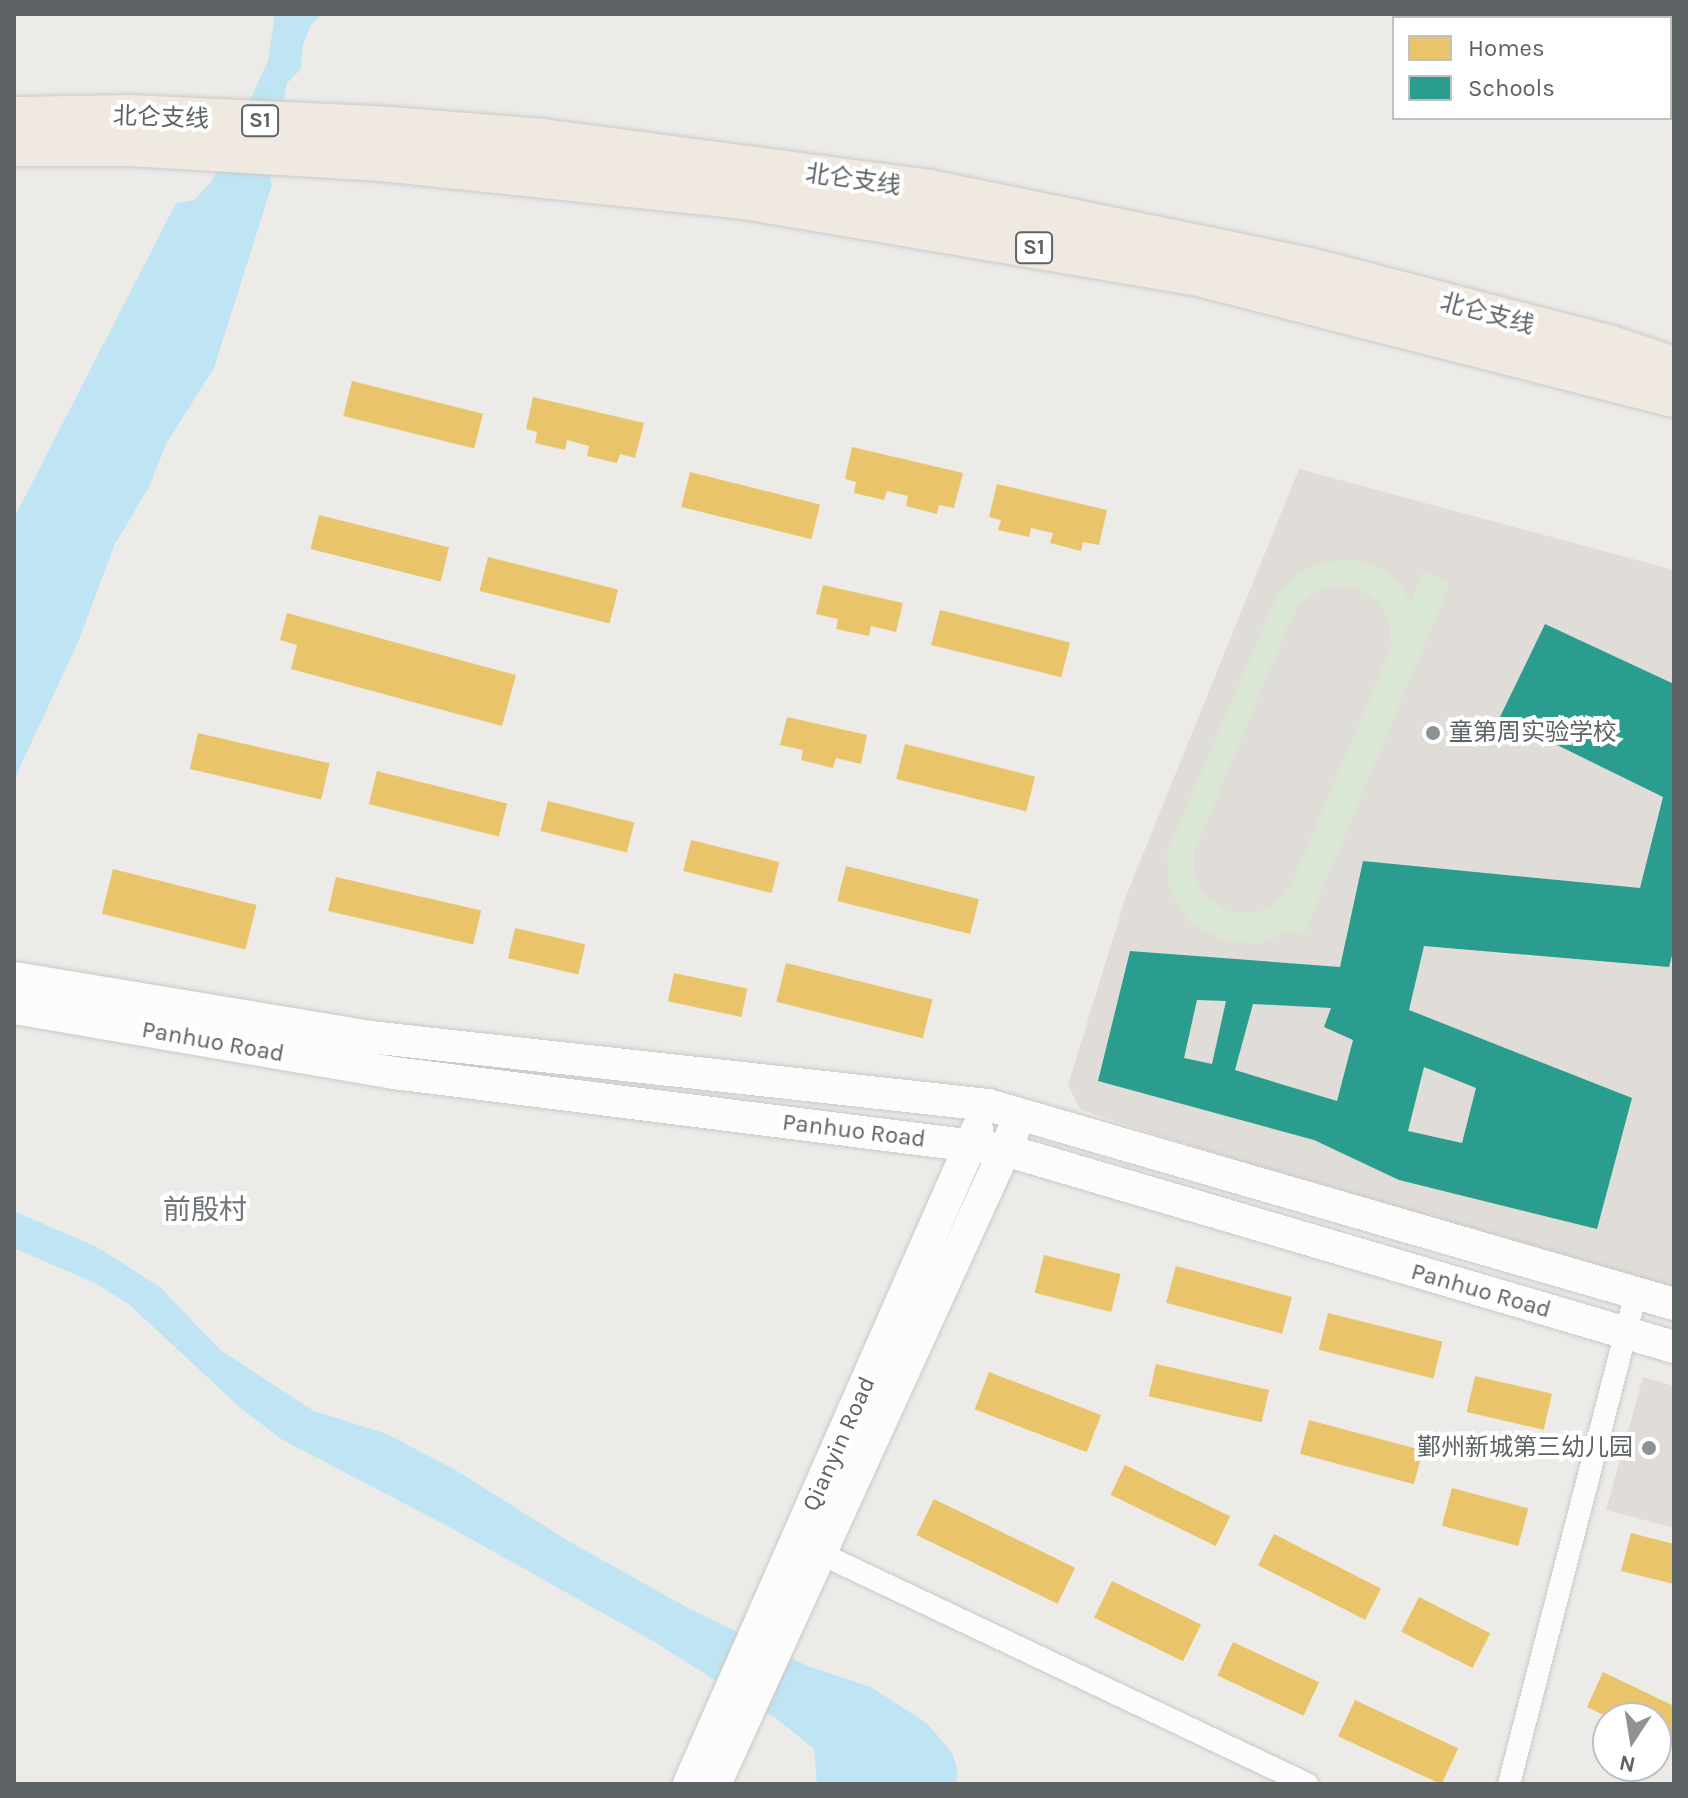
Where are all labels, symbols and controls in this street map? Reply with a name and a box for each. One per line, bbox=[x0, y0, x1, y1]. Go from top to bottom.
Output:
legend bbox=[1392, 16, 1672, 120]
text: Homes bbox=[1468, 34, 1545, 62]
text: Schools bbox=[1468, 74, 1555, 102]
street label: 北仑支线 bbox=[113, 102, 209, 134]
road number: S1 bbox=[240, 103, 280, 139]
street label: 北仑支线 bbox=[803, 159, 903, 201]
road number: S1 bbox=[1014, 230, 1054, 266]
street label: 北仑支线 bbox=[1437, 288, 1537, 340]
place label: 童第周实验学校 bbox=[1449, 719, 1617, 747]
marker: 童第周实验学校 bbox=[1424, 724, 1442, 742]
street label: Panhuo Road bbox=[140, 1015, 286, 1069]
street label: Panhuo Road bbox=[781, 1108, 927, 1154]
district label: 前殷村 bbox=[163, 1193, 247, 1227]
street label: Panhuo Road bbox=[1408, 1257, 1554, 1325]
street label: Qianyin Road bbox=[797, 1372, 881, 1516]
place label: 鄞州新城第三幼儿园 bbox=[1417, 1434, 1633, 1462]
marker: 鄞州新城第三幼儿园 bbox=[1640, 1439, 1658, 1457]
north arrow bbox=[1592, 1702, 1672, 1782]
text: N bbox=[1617, 1749, 1638, 1778]

